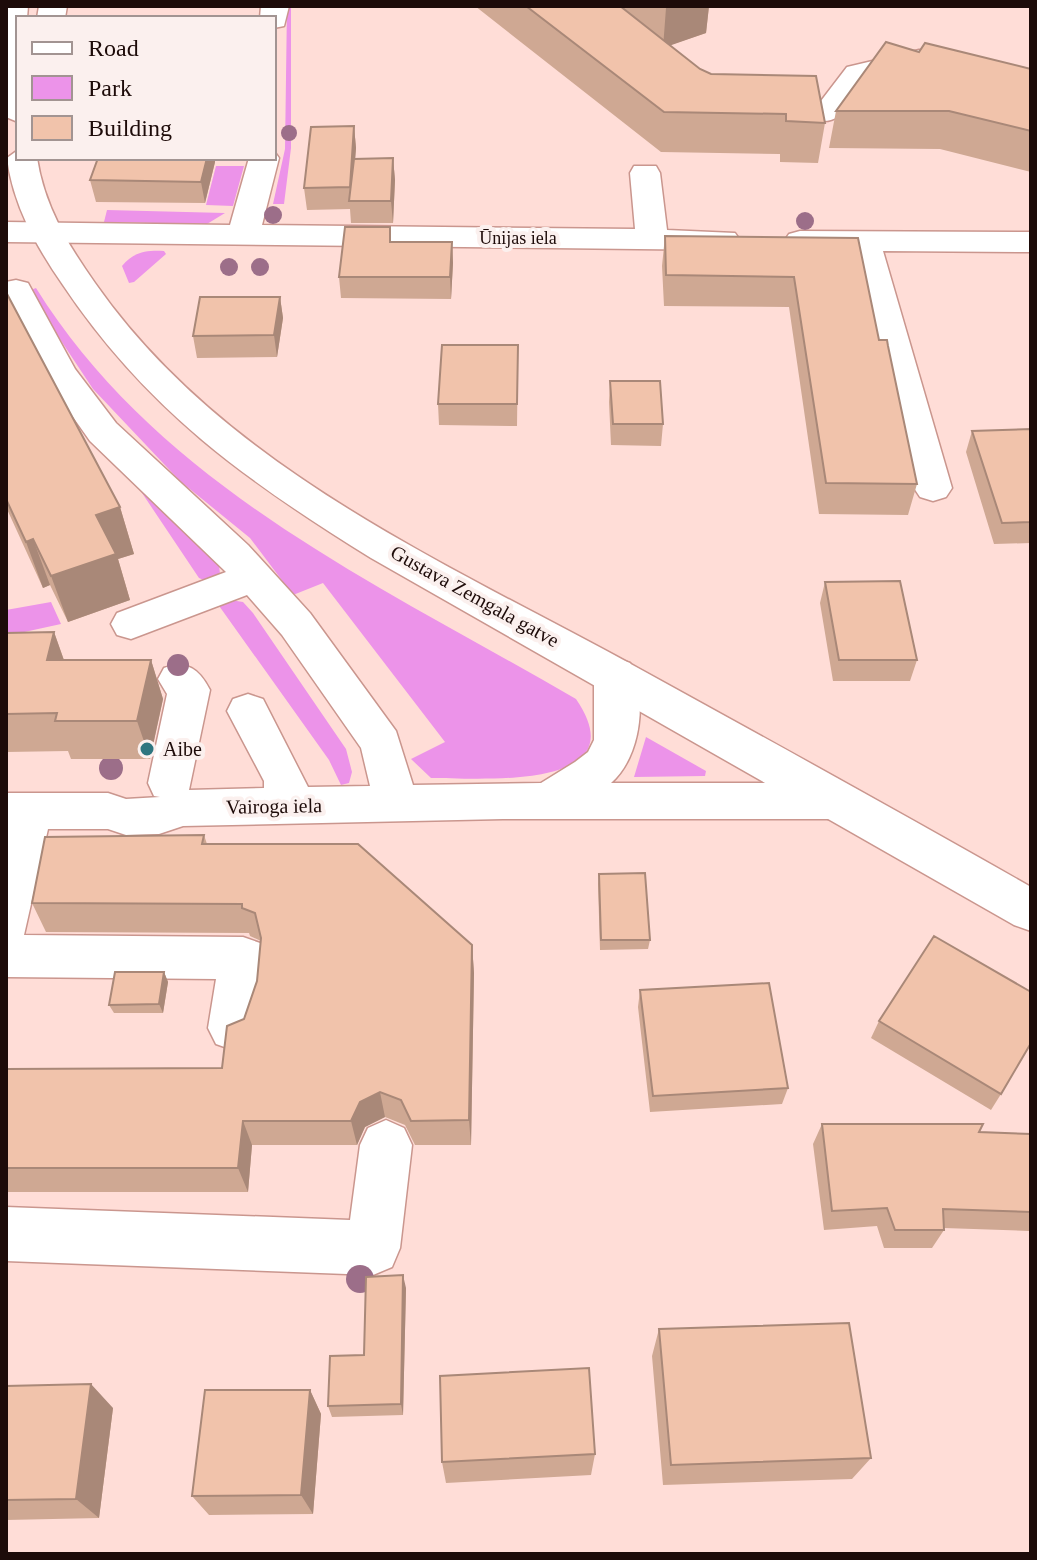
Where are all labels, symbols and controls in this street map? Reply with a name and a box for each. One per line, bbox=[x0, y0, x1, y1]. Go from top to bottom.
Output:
legend bbox=[16, 16, 276, 160]
text: Road bbox=[88, 35, 139, 61]
text: Park bbox=[88, 75, 132, 101]
text: Building bbox=[88, 115, 172, 141]
street label: Ūnijas iela bbox=[479, 228, 557, 248]
street label: Gustava Zemgala gatve bbox=[387, 541, 563, 652]
place label: Aibe bbox=[163, 738, 202, 760]
marker: Aibe bbox=[138, 740, 156, 758]
street label: Vairoga iela bbox=[226, 794, 322, 819]

